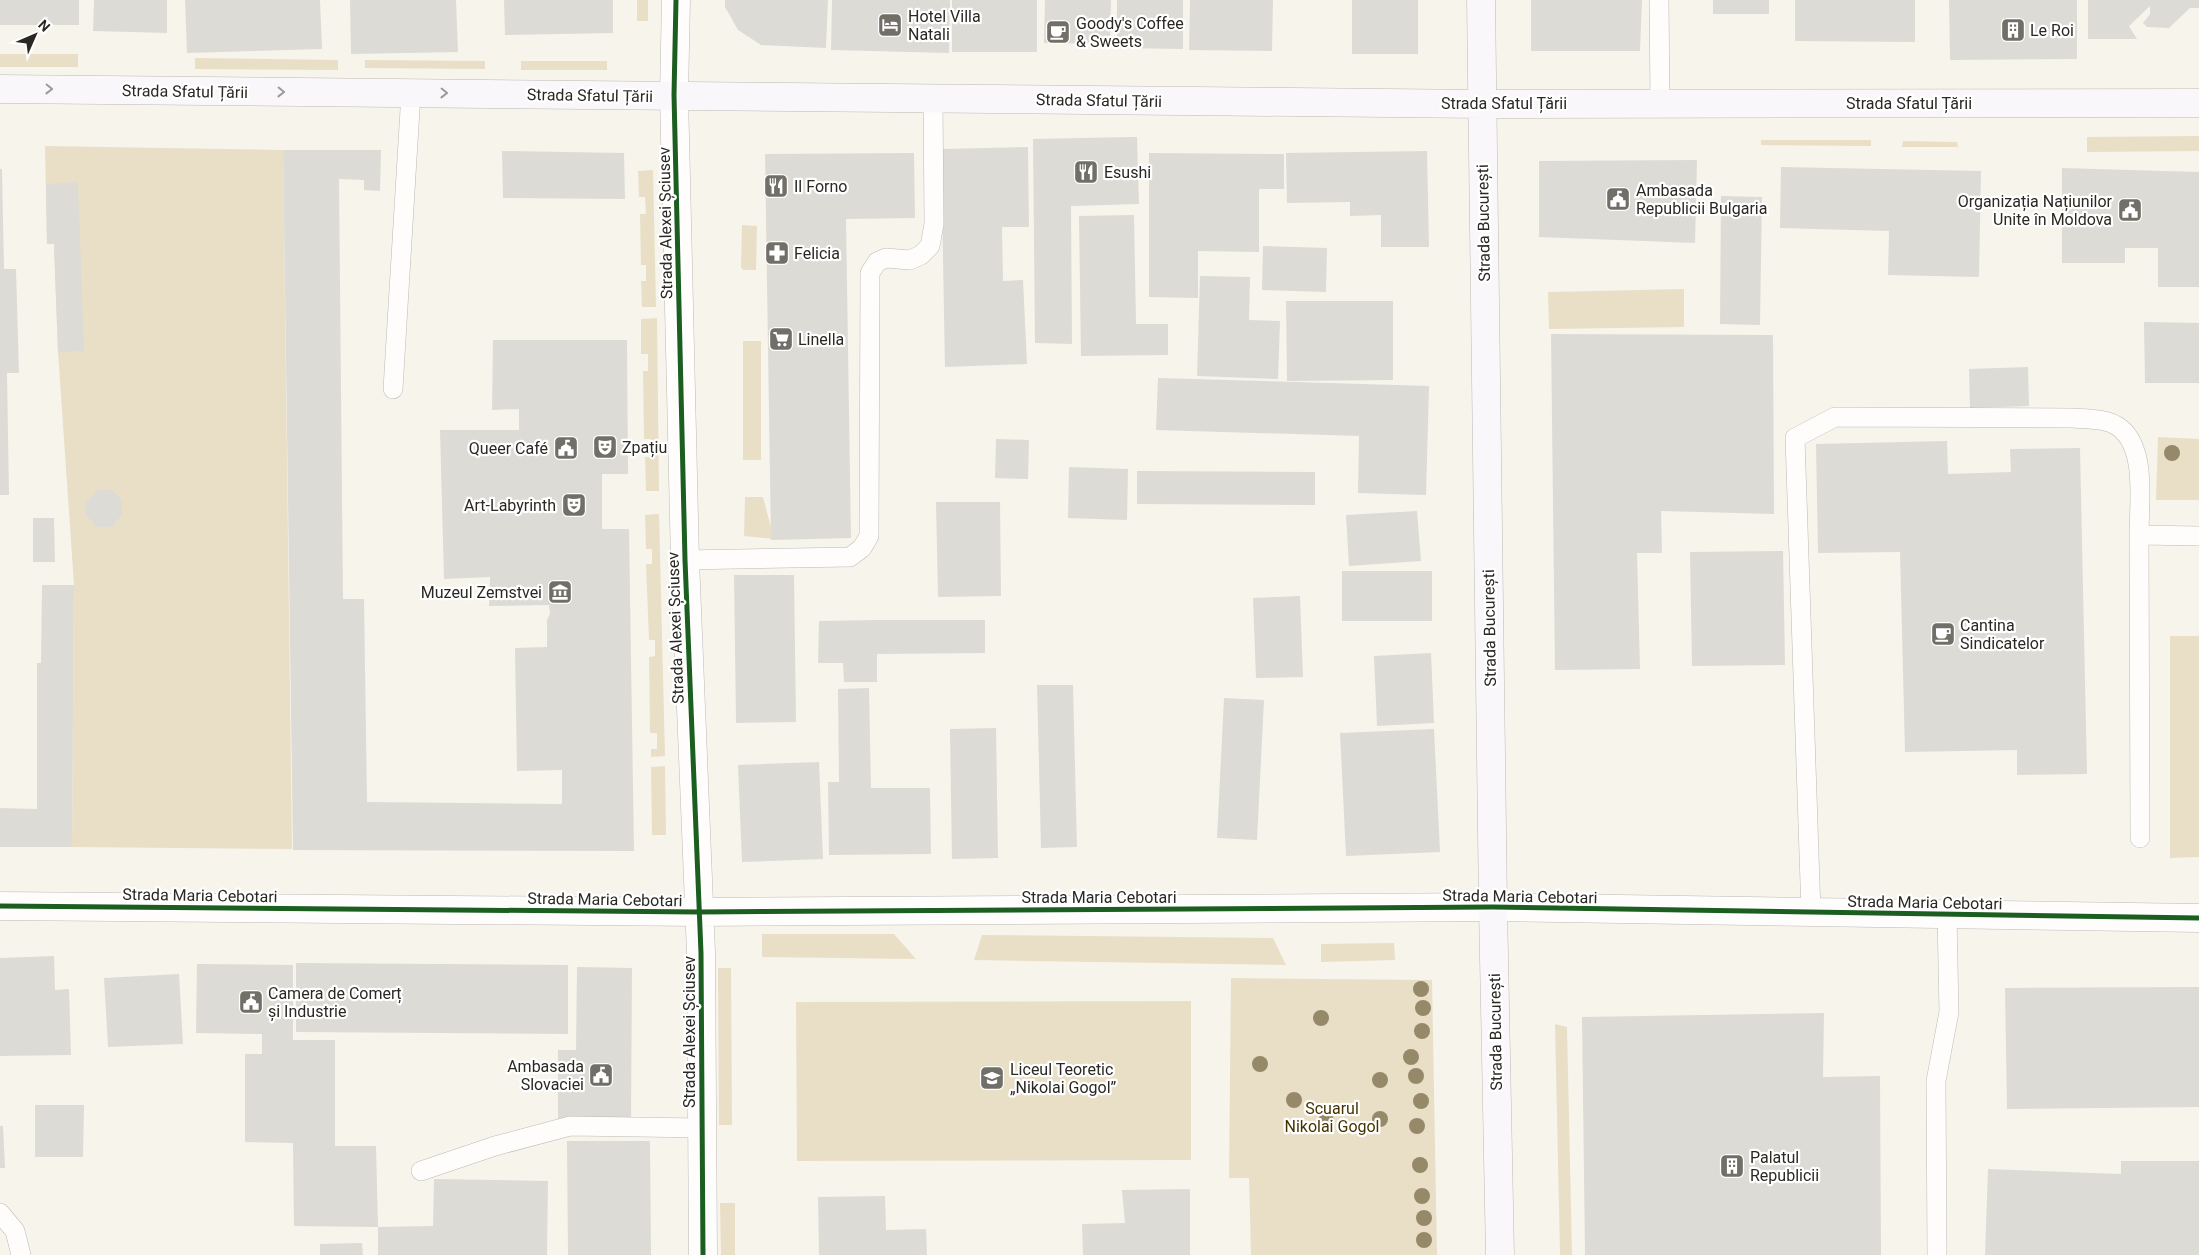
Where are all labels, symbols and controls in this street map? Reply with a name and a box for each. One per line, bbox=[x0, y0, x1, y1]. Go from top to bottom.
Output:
place label: Hotel Villa Natali bbox=[908, 7, 981, 44]
north arrow bbox=[10, 10, 60, 60]
hotel icon: Hotel Villa Natali bbox=[877, 12, 903, 38]
place label: Goody's Coffee & Sweets bbox=[1076, 14, 1184, 51]
text: N bbox=[35, 17, 53, 35]
building icon: Le Roi bbox=[2000, 17, 2026, 43]
cafe icon: Goody's Coffee & Sweets bbox=[1045, 19, 1071, 45]
place label: Le Roi bbox=[2030, 21, 2074, 40]
street label: Strada Sfatul Țării bbox=[122, 81, 248, 103]
one-way arrow bbox=[45, 84, 53, 94]
street label: Strada Sfatul Țării bbox=[527, 85, 653, 107]
one-way arrow bbox=[278, 87, 285, 97]
one-way arrow bbox=[440, 88, 448, 98]
street label: Strada Sfatul Țării bbox=[1036, 90, 1162, 112]
street label: Strada Sfatul Țării bbox=[1441, 94, 1567, 114]
street label: Strada Sfatul Țării bbox=[1846, 94, 1972, 114]
street label: Strada Alexei Șciusev bbox=[655, 146, 677, 299]
restaurant icon: Esushi bbox=[1073, 159, 1099, 185]
place label: Esushi bbox=[1104, 163, 1151, 182]
street label: Strada București bbox=[1473, 164, 1495, 282]
restaurant icon: Il Forno bbox=[763, 173, 789, 199]
place label: Il Forno bbox=[794, 177, 847, 196]
place label: Ambasada Republicii Bulgaria bbox=[1636, 181, 1767, 218]
public building icon: Ambasada Republicii Bulgaria bbox=[1605, 186, 1631, 212]
place label: Organizația Națiunilor Unite în Moldova bbox=[1958, 192, 2113, 229]
public building icon: Organizația Națiunilor Unite în Moldova bbox=[2117, 197, 2143, 223]
pharmacy icon: Felicia bbox=[764, 240, 790, 266]
place label: Felicia bbox=[794, 244, 840, 263]
supermarket icon: Linella bbox=[768, 326, 794, 352]
place label: Linella bbox=[798, 330, 844, 349]
theatre icon: Zpațiu bbox=[592, 434, 618, 460]
public building icon: Queer Café bbox=[553, 435, 579, 461]
place label: Zpațiu bbox=[622, 438, 667, 458]
place label: Queer Café bbox=[469, 439, 548, 458]
theatre icon: Art-Labyrinth bbox=[561, 492, 587, 518]
place label: Art-Labyrinth bbox=[464, 496, 556, 515]
street label: Strada Alexei Șciusev bbox=[663, 551, 689, 704]
street label: Strada București bbox=[1479, 569, 1501, 687]
museum icon: Muzeul Zemstvei bbox=[547, 579, 573, 605]
place label: Muzeul Zemstvei bbox=[421, 583, 542, 602]
place label: Cantina Sindicatelor bbox=[1960, 616, 2045, 653]
cafe icon: Cantina Sindicatelor bbox=[1930, 621, 1956, 647]
street label: Strada Maria Cebotari bbox=[122, 885, 278, 906]
street label: Strada Maria Cebotari bbox=[1442, 886, 1598, 907]
street label: Strada Maria Cebotari bbox=[1021, 888, 1177, 907]
street label: Strada Maria Cebotari bbox=[527, 889, 683, 910]
street label: Strada Maria Cebotari bbox=[1847, 892, 2003, 913]
street label: Strada Alexei Șciusev bbox=[680, 956, 700, 1108]
street label: Strada București bbox=[1485, 973, 1507, 1091]
place label: Camera de Comerț și Industrie bbox=[268, 984, 402, 1022]
public building icon: Camera de Comerț și Industrie bbox=[238, 989, 264, 1015]
place label: Ambasada Slovaciei bbox=[507, 1057, 584, 1094]
place label: Liceul Teoretic „Nikolai Gogol” bbox=[1010, 1060, 1117, 1097]
public building icon: Ambasada Slovaciei bbox=[588, 1062, 614, 1088]
school or university icon: Liceul Teoretic „Nikolai Gogol” bbox=[979, 1065, 1005, 1091]
park label: Scuarul Nikolai Gogol bbox=[1284, 1099, 1380, 1136]
place label: Palatul Republicii bbox=[1750, 1148, 1819, 1185]
building icon: Palatul Republicii bbox=[1719, 1153, 1745, 1179]

